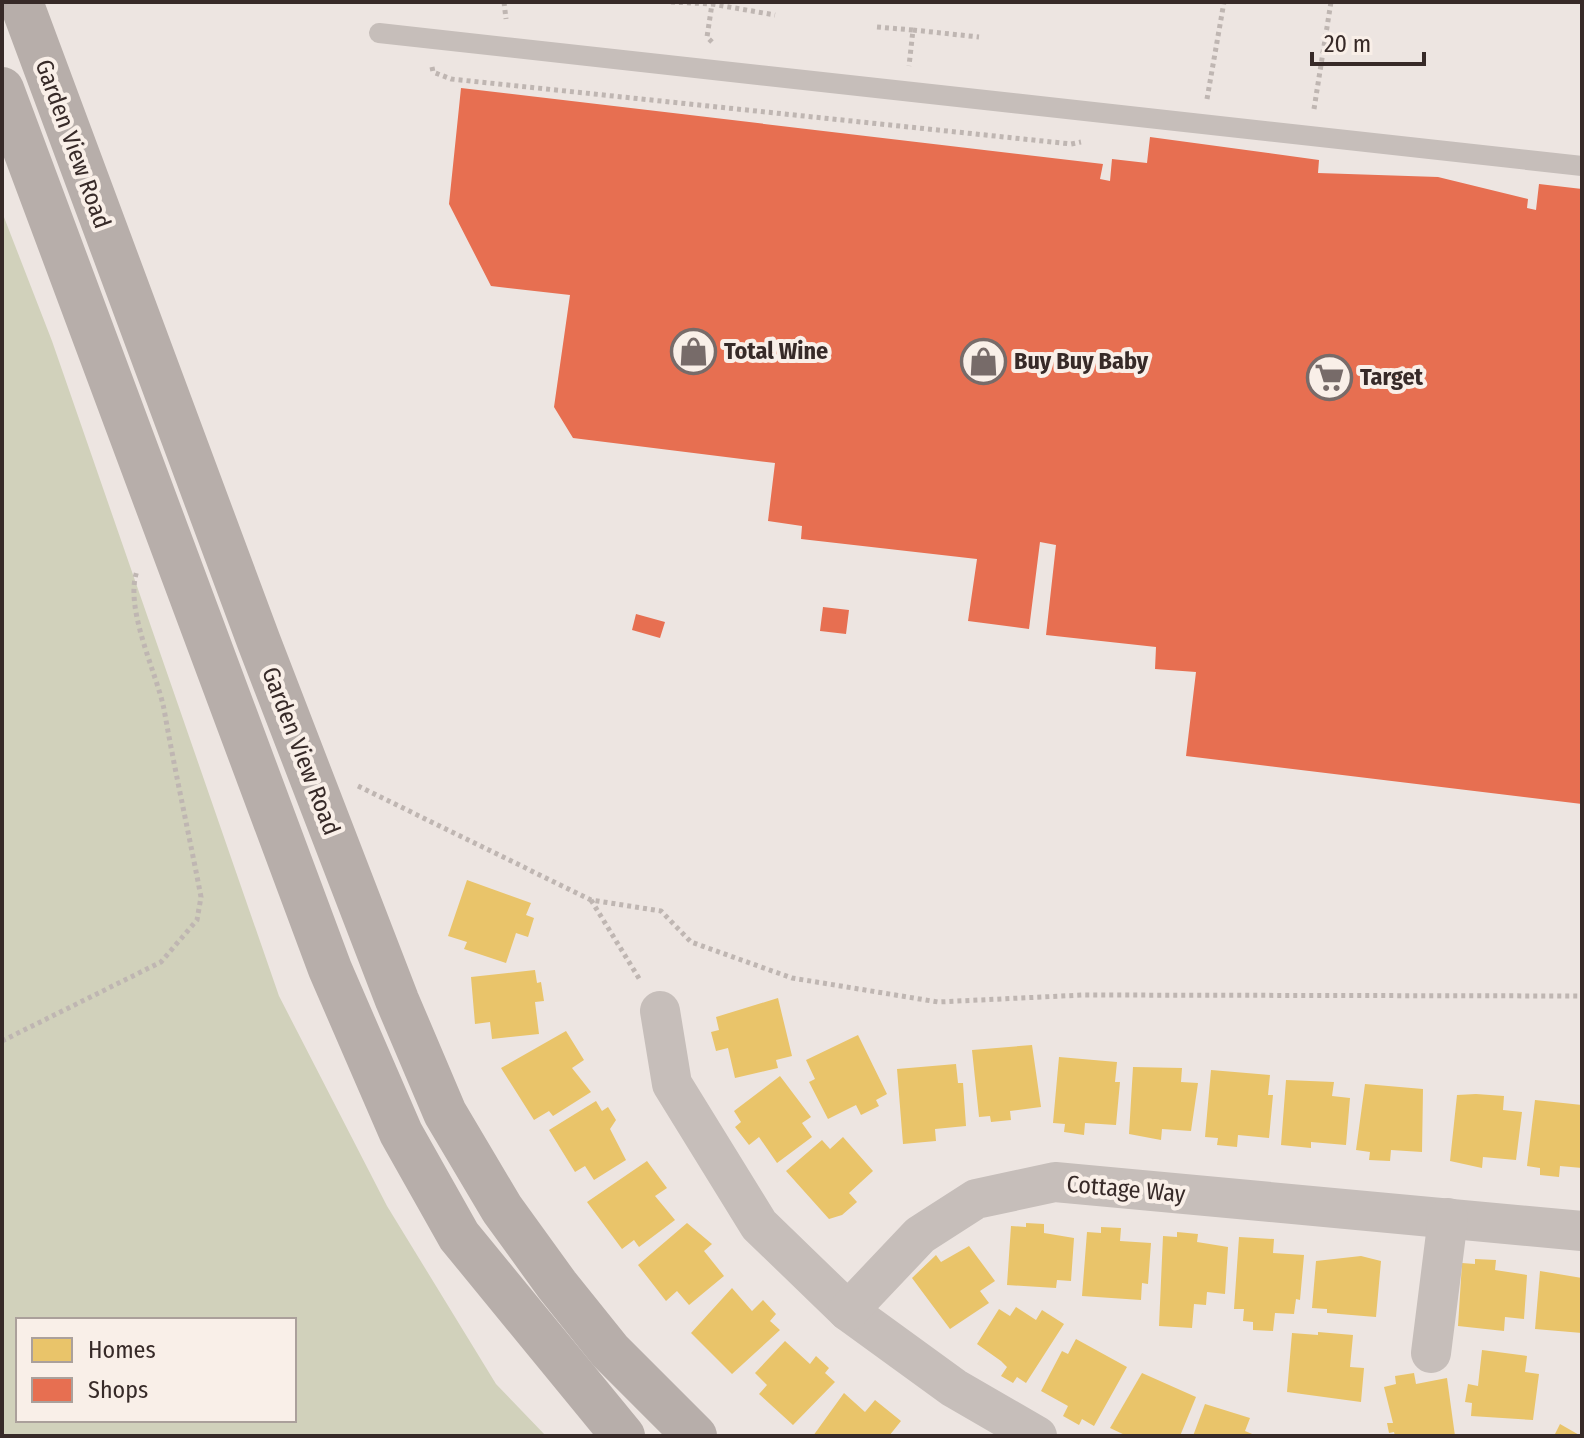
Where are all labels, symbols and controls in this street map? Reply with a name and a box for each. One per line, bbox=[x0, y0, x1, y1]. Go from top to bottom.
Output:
scale bar bbox=[1312, 16, 1424, 66]
text: 20 m bbox=[1324, 30, 1371, 58]
street label: Garden View Road bbox=[29, 56, 117, 232]
shop icon: Total Wine bbox=[669, 327, 717, 375]
place label: Total Wine bbox=[724, 337, 828, 365]
shop icon: Buy Buy Baby bbox=[959, 337, 1007, 385]
place label: Buy Buy Baby bbox=[1014, 347, 1149, 375]
supermarket icon: Target bbox=[1305, 353, 1353, 401]
place label: Target bbox=[1360, 363, 1424, 391]
street label: Garden View Road bbox=[256, 663, 346, 839]
street label: Cottage Way bbox=[1065, 1170, 1187, 1208]
legend bbox=[16, 1318, 296, 1422]
text: Homes bbox=[88, 1336, 156, 1364]
text: Shops bbox=[88, 1376, 148, 1404]

